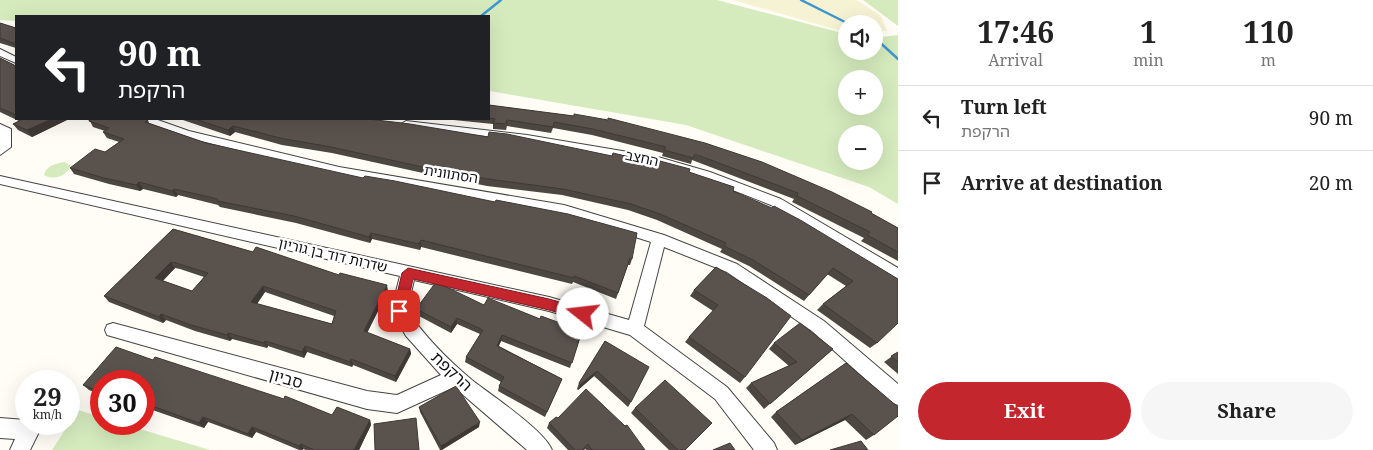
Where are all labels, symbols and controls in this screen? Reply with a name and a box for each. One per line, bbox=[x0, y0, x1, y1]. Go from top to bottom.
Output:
text: 17:46 bbox=[977, 11, 1054, 52]
text: 1 bbox=[1140, 11, 1157, 52]
text: 110 bbox=[1243, 11, 1294, 52]
map controls bbox=[838, 15, 883, 170]
button: sound bbox=[838, 15, 883, 60]
text: 90 m bbox=[118, 29, 201, 76]
icon: left bbox=[35, 35, 100, 100]
text: Arrival bbox=[988, 49, 1043, 71]
text: min bbox=[1133, 49, 1164, 71]
text: m bbox=[1261, 49, 1276, 71]
button: + bbox=[838, 70, 883, 115]
text: הרקפת bbox=[118, 74, 185, 104]
text: Turn left bbox=[961, 94, 1047, 120]
icon: left bbox=[918, 104, 946, 132]
text: 90 m bbox=[1309, 105, 1353, 131]
text: הרקפת bbox=[961, 120, 1010, 142]
button: − bbox=[838, 125, 883, 170]
street label: החצב bbox=[624, 145, 660, 170]
street label: הסתוונית bbox=[423, 160, 479, 187]
icon: arrive bbox=[918, 169, 946, 197]
text: Arrive at destination bbox=[961, 170, 1163, 196]
text: 20 m bbox=[1309, 170, 1353, 196]
street label: שדרות דוד בן גוריון bbox=[277, 233, 389, 276]
position arrow bbox=[556, 287, 608, 339]
pin bbox=[378, 290, 420, 332]
icon: arrive bbox=[385, 297, 413, 325]
street label: הרקפת bbox=[427, 346, 477, 396]
street label: סביון bbox=[267, 363, 305, 393]
speed limit sign: 30 bbox=[90, 370, 155, 435]
text: 29 bbox=[33, 379, 62, 413]
button: Exit bbox=[918, 382, 1131, 440]
button: Share bbox=[1141, 382, 1353, 440]
text: km/h bbox=[33, 406, 62, 423]

